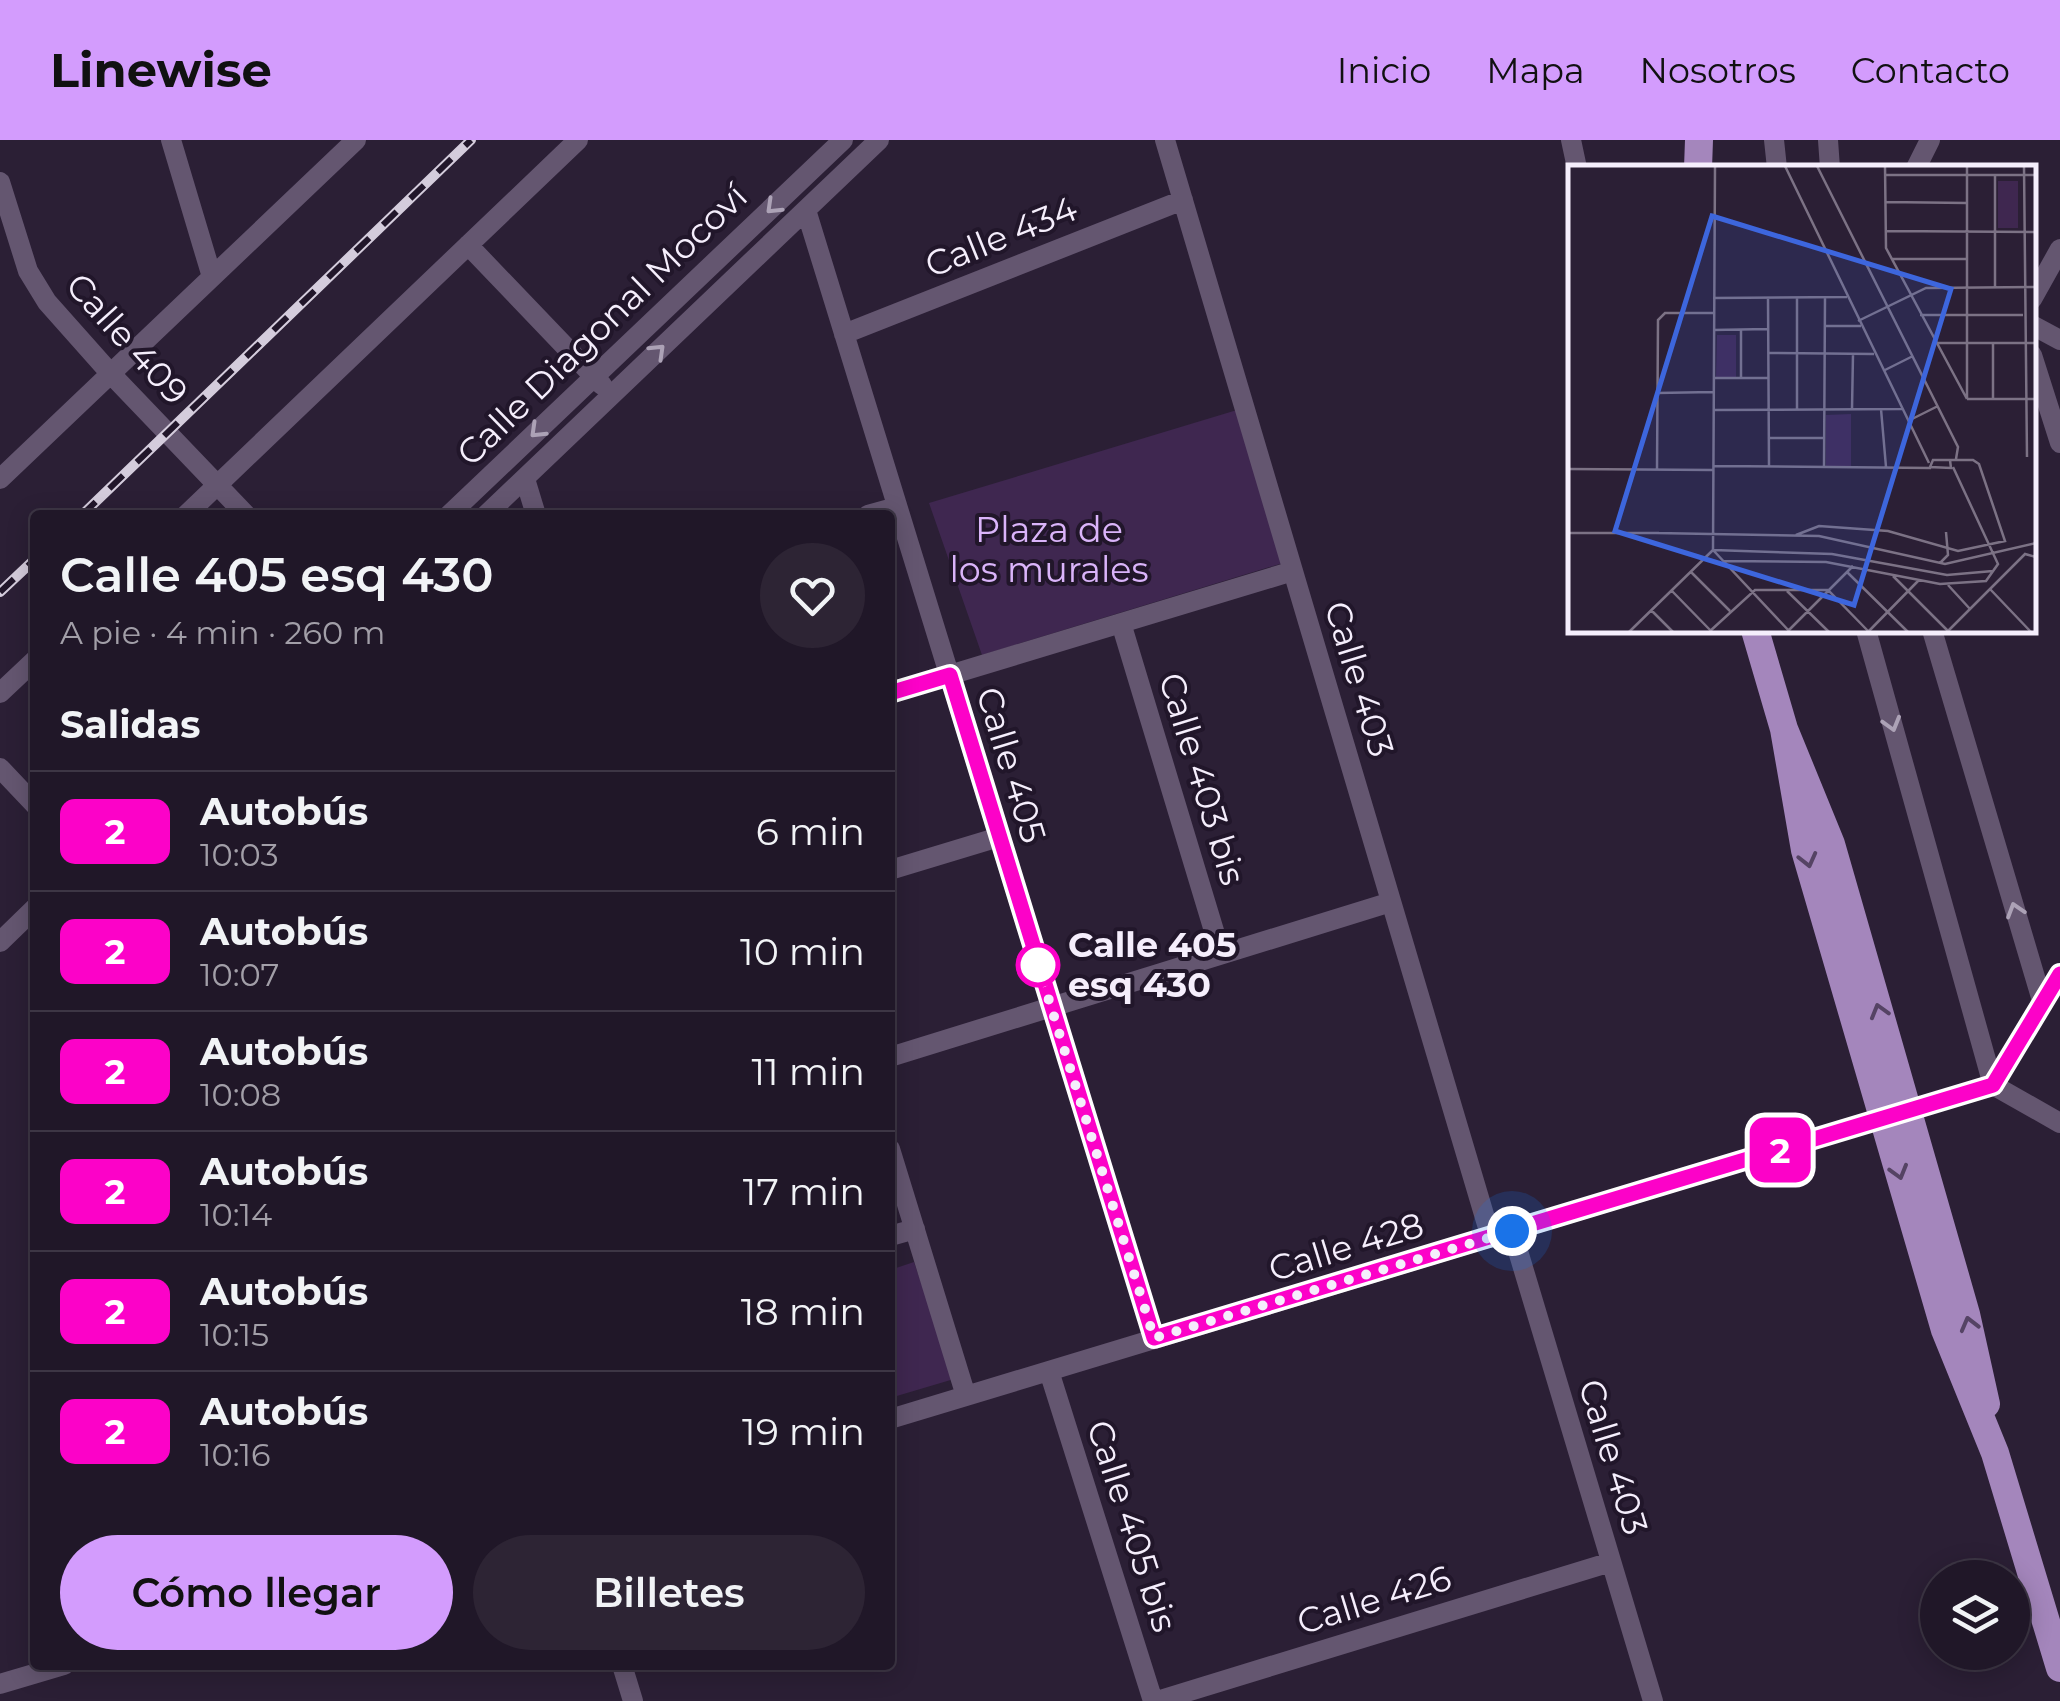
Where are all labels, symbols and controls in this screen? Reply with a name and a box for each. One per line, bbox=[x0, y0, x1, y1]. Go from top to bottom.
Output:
text: Linewise bbox=[50, 41, 272, 99]
text: Inicio bbox=[1337, 49, 1431, 92]
text: Mapa bbox=[1486, 49, 1585, 92]
text: Nosotros bbox=[1640, 49, 1796, 92]
text: Contacto bbox=[1851, 49, 2010, 92]
inset map bbox=[1568, 165, 2035, 632]
street label: Calle Diagonal Mocoví bbox=[448, 174, 757, 474]
street label: Calle 434 bbox=[919, 187, 1083, 286]
one-way arrow bbox=[766, 195, 784, 213]
street label: Calle 409 bbox=[57, 264, 198, 413]
one-way arrow bbox=[647, 345, 665, 363]
one-way arrow bbox=[531, 419, 549, 437]
park label: Plaza de los murales bbox=[949, 508, 1149, 591]
button: heart bbox=[760, 543, 865, 648]
text: Calle 405 esq 430 bbox=[60, 546, 494, 604]
street label: Calle 403 bbox=[1316, 596, 1403, 762]
text: A pie · 4 min · 260 m bbox=[60, 613, 385, 652]
street label: Calle 403 bis bbox=[1150, 668, 1255, 890]
street label: Calle 405 bbox=[967, 682, 1055, 848]
text: Salidas bbox=[60, 701, 201, 748]
one-way arrow bbox=[1881, 715, 1902, 732]
text: Autobús bbox=[200, 788, 368, 835]
text: 6 min bbox=[756, 808, 865, 855]
text: 2 bbox=[105, 810, 125, 853]
text: 10:03 bbox=[200, 835, 278, 874]
one-way arrow bbox=[1797, 850, 1818, 868]
one-way arrow bbox=[2006, 902, 2027, 919]
text: Autobús bbox=[200, 908, 368, 955]
place label: Calle 405 esq 430 bbox=[1068, 923, 1237, 1006]
text: 10 min bbox=[740, 928, 865, 975]
text: 2 bbox=[105, 930, 125, 973]
marker: Calle 405 esq 430 bbox=[1017, 944, 1059, 986]
text: 10:07 bbox=[200, 955, 279, 994]
one-way arrow bbox=[1870, 1003, 1891, 1020]
text: Autobús bbox=[200, 1028, 368, 1075]
text: 11 min bbox=[751, 1048, 865, 1095]
text: 2 bbox=[105, 1050, 125, 1093]
text: 10:08 bbox=[200, 1075, 281, 1114]
line badge: 2 bbox=[1748, 1118, 1812, 1182]
text: 2 bbox=[1770, 1129, 1790, 1172]
text: Autobús bbox=[200, 1148, 368, 1195]
one-way arrow bbox=[1887, 1162, 1908, 1179]
text: 17 min bbox=[743, 1168, 865, 1215]
text: 2 bbox=[105, 1170, 125, 1213]
text: 10:14 bbox=[200, 1195, 272, 1234]
street label: Calle 428 bbox=[1263, 1203, 1428, 1290]
your location bbox=[1487, 1206, 1537, 1256]
text: Autobús bbox=[200, 1268, 368, 1315]
text: 18 min bbox=[741, 1288, 865, 1335]
text: 2 bbox=[105, 1290, 125, 1333]
text: 10:15 bbox=[200, 1315, 269, 1354]
one-way arrow bbox=[1959, 1315, 1980, 1333]
street label: Calle 403 bbox=[1570, 1374, 1657, 1540]
text: Autobús bbox=[200, 1388, 368, 1435]
text: 19 min bbox=[742, 1408, 865, 1455]
text: 2 bbox=[105, 1410, 125, 1453]
street label: Calle 405 bis bbox=[1078, 1415, 1187, 1637]
text: 10:16 bbox=[200, 1435, 271, 1474]
button: Cómo llegar bbox=[60, 1535, 453, 1650]
button: Billetes bbox=[473, 1535, 865, 1650]
street label: Calle 426 bbox=[1292, 1556, 1456, 1643]
map controls bbox=[1920, 1560, 2030, 1670]
button: layers bbox=[1920, 1560, 2030, 1670]

